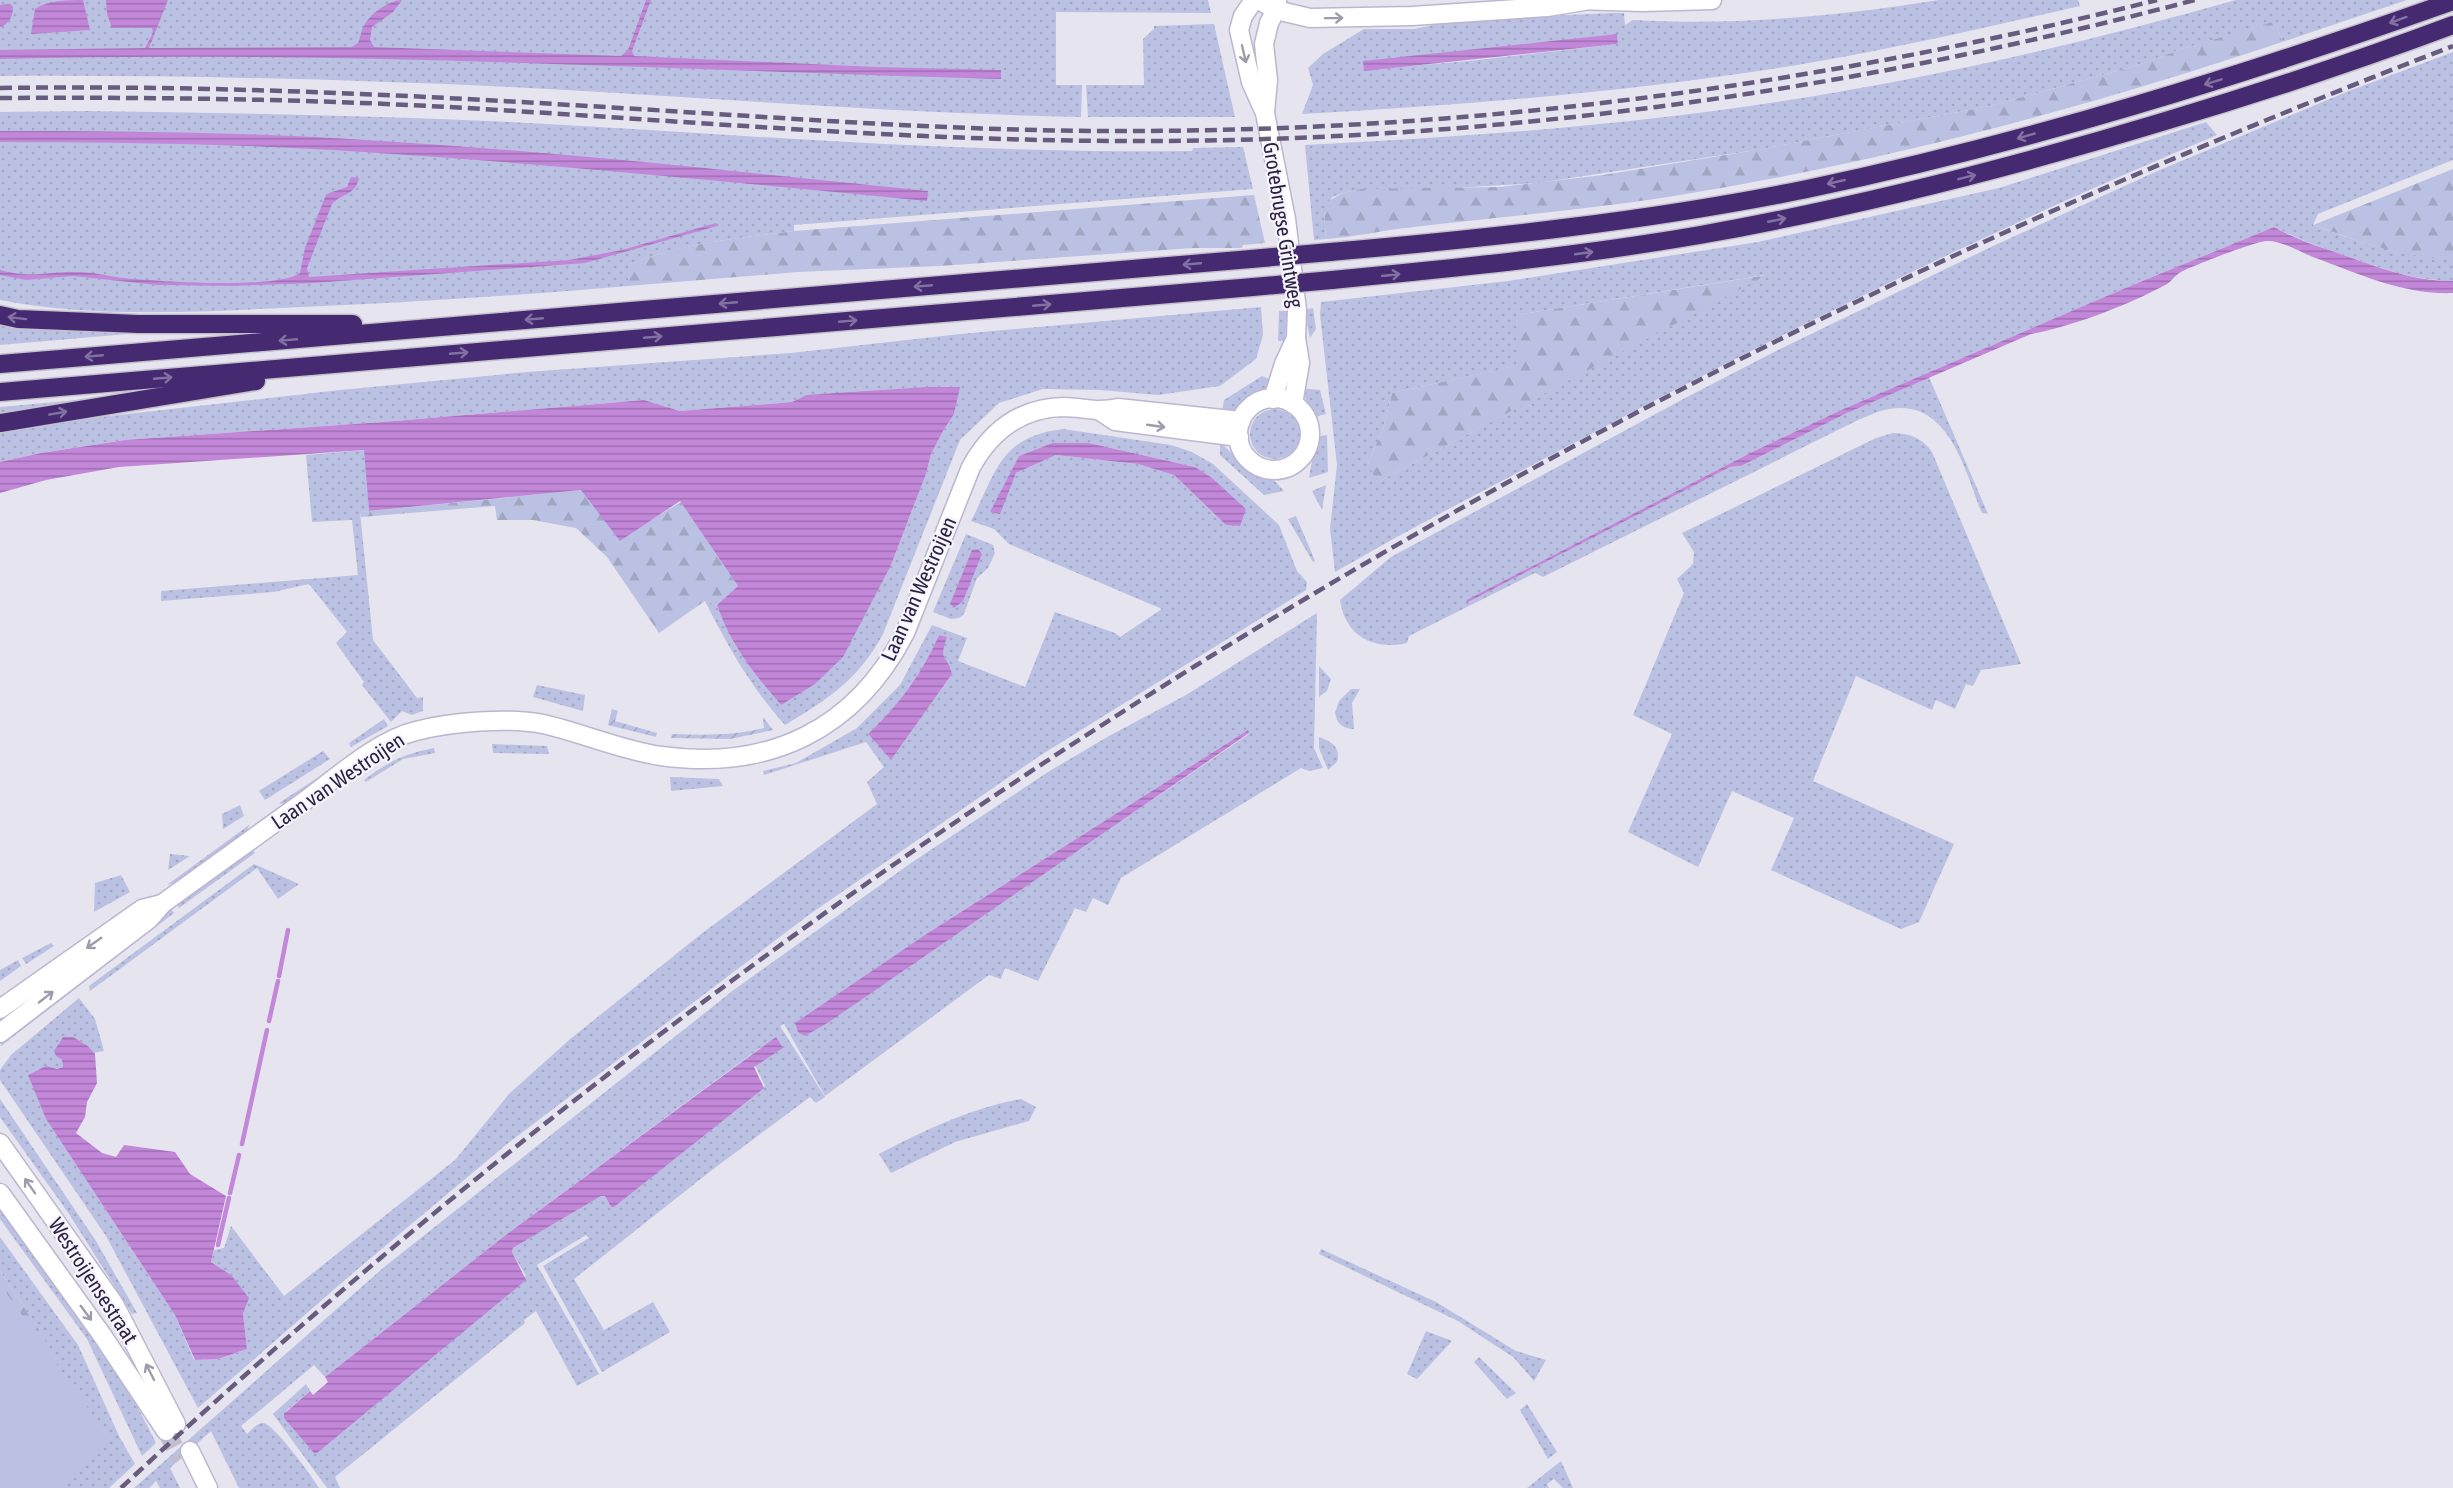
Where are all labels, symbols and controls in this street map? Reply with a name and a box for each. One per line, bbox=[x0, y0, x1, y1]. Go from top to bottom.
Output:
one-way arrow bbox=[1323, 12, 1343, 23]
one-way arrow bbox=[2389, 16, 2408, 27]
one-way arrow bbox=[1238, 44, 1250, 63]
one-way arrow bbox=[2204, 77, 2223, 88]
one-way arrow bbox=[2017, 131, 2036, 142]
street label: Grotebrugse Grintweg bbox=[1259, 140, 1309, 309]
one-way arrow bbox=[1957, 171, 1976, 183]
one-way arrow bbox=[1827, 177, 1846, 189]
one-way arrow bbox=[1766, 214, 1786, 225]
one-way arrow bbox=[1574, 247, 1594, 258]
one-way arrow bbox=[1183, 259, 1203, 270]
one-way arrow bbox=[1380, 269, 1400, 280]
one-way arrow bbox=[913, 281, 933, 292]
one-way arrow bbox=[719, 297, 739, 308]
one-way arrow bbox=[1032, 299, 1051, 310]
one-way arrow bbox=[8, 312, 28, 323]
one-way arrow bbox=[524, 314, 544, 325]
one-way arrow bbox=[837, 315, 857, 326]
one-way arrow bbox=[643, 331, 663, 342]
one-way arrow bbox=[278, 335, 298, 346]
one-way arrow bbox=[449, 348, 468, 359]
one-way arrow bbox=[84, 351, 104, 362]
one-way arrow bbox=[152, 373, 172, 384]
one-way arrow bbox=[47, 407, 67, 418]
one-way arrow bbox=[1145, 421, 1165, 432]
street label: Laan van Westroijen bbox=[876, 513, 961, 664]
street label: Laan van Westroijen bbox=[266, 727, 408, 833]
one-way arrow bbox=[86, 937, 102, 949]
one-way arrow bbox=[38, 991, 54, 1004]
one-way arrow bbox=[24, 1179, 36, 1195]
street label: Westroijensestraat bbox=[44, 1213, 143, 1348]
one-way arrow bbox=[80, 1304, 92, 1320]
one-way arrow bbox=[144, 1364, 156, 1381]

